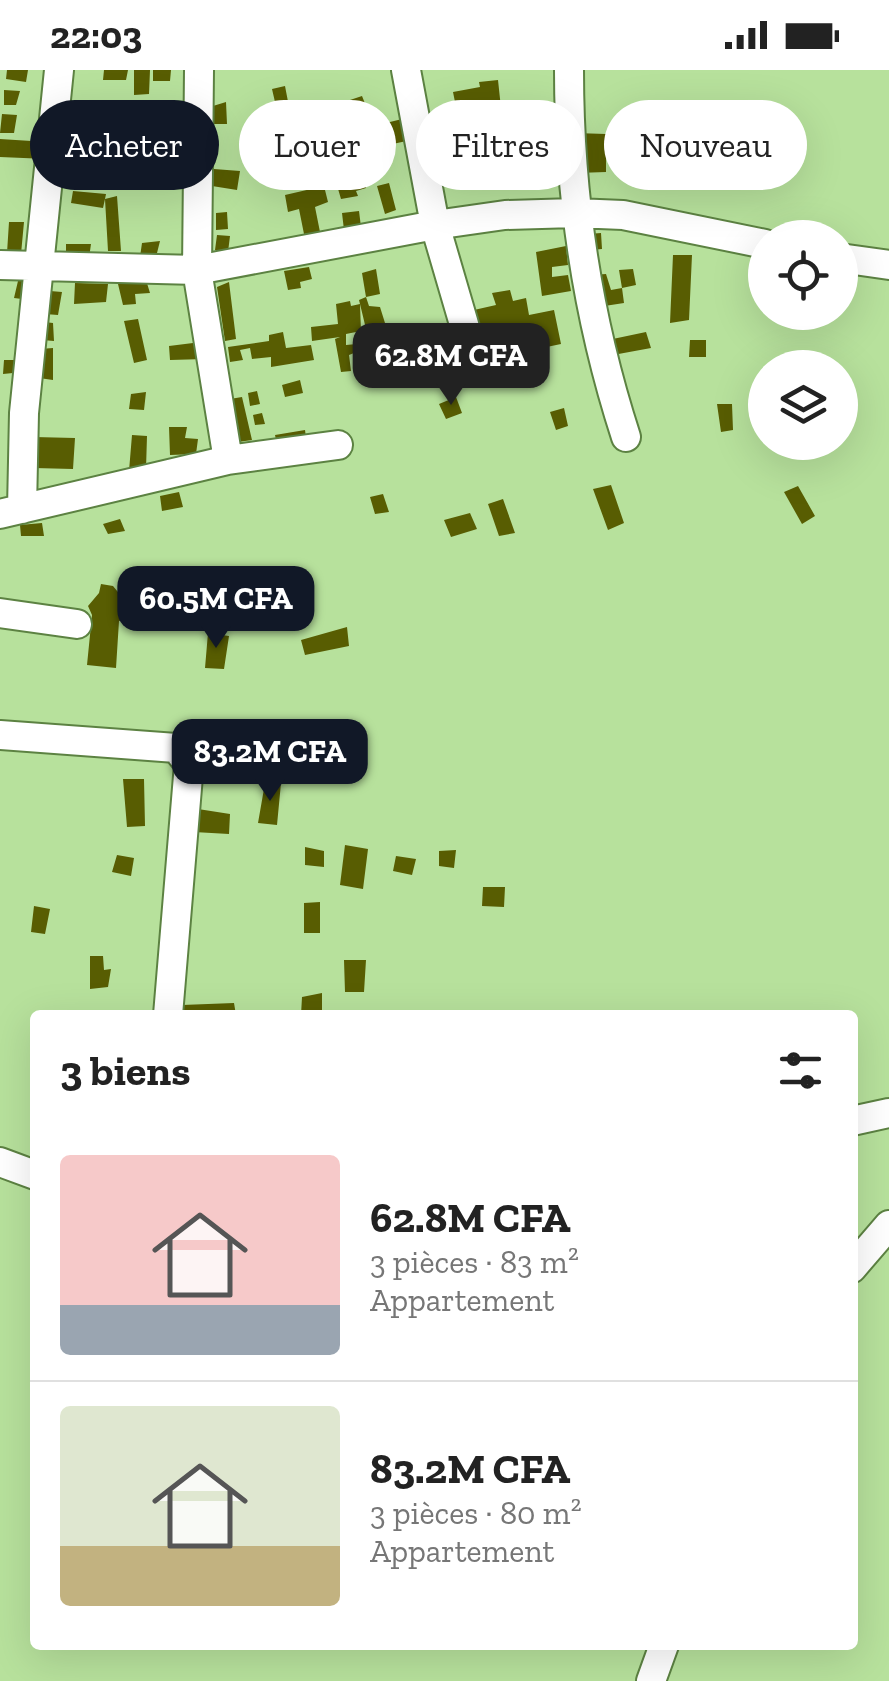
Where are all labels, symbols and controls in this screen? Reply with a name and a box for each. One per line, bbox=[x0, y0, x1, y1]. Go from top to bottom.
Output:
text: 22:03 bbox=[50, 12, 142, 58]
chip: Acheter bbox=[30, 100, 219, 190]
chip: Louer bbox=[239, 100, 396, 190]
chip: Filtres bbox=[416, 100, 584, 190]
chip: Nouveau bbox=[604, 100, 807, 190]
map controls bbox=[748, 220, 858, 460]
button: locate bbox=[748, 220, 858, 330]
pin: 62.8M CFA bbox=[337, 323, 565, 408]
text: 62.8M CFA bbox=[375, 336, 527, 374]
button: layers bbox=[748, 350, 858, 460]
pin: 60.5M CFA bbox=[102, 566, 330, 651]
text: 60.5M CFA bbox=[139, 579, 293, 617]
pin: 83.2M CFA bbox=[156, 719, 384, 804]
text: 83.2M CFA bbox=[194, 732, 346, 770]
icon: filters bbox=[773, 1043, 828, 1098]
text: 3 biens bbox=[60, 1045, 190, 1096]
text: 62.8M CFA bbox=[370, 1192, 570, 1243]
icon: home bbox=[140, 1195, 260, 1315]
text: 3 pièces · 83 m² bbox=[370, 1243, 579, 1281]
text: Appartement bbox=[370, 1281, 554, 1319]
text: 83.2M CFA bbox=[370, 1443, 570, 1494]
icon: home bbox=[140, 1446, 260, 1566]
text: 3 pièces · 80 m² bbox=[370, 1494, 582, 1532]
text: Appartement bbox=[370, 1532, 554, 1570]

